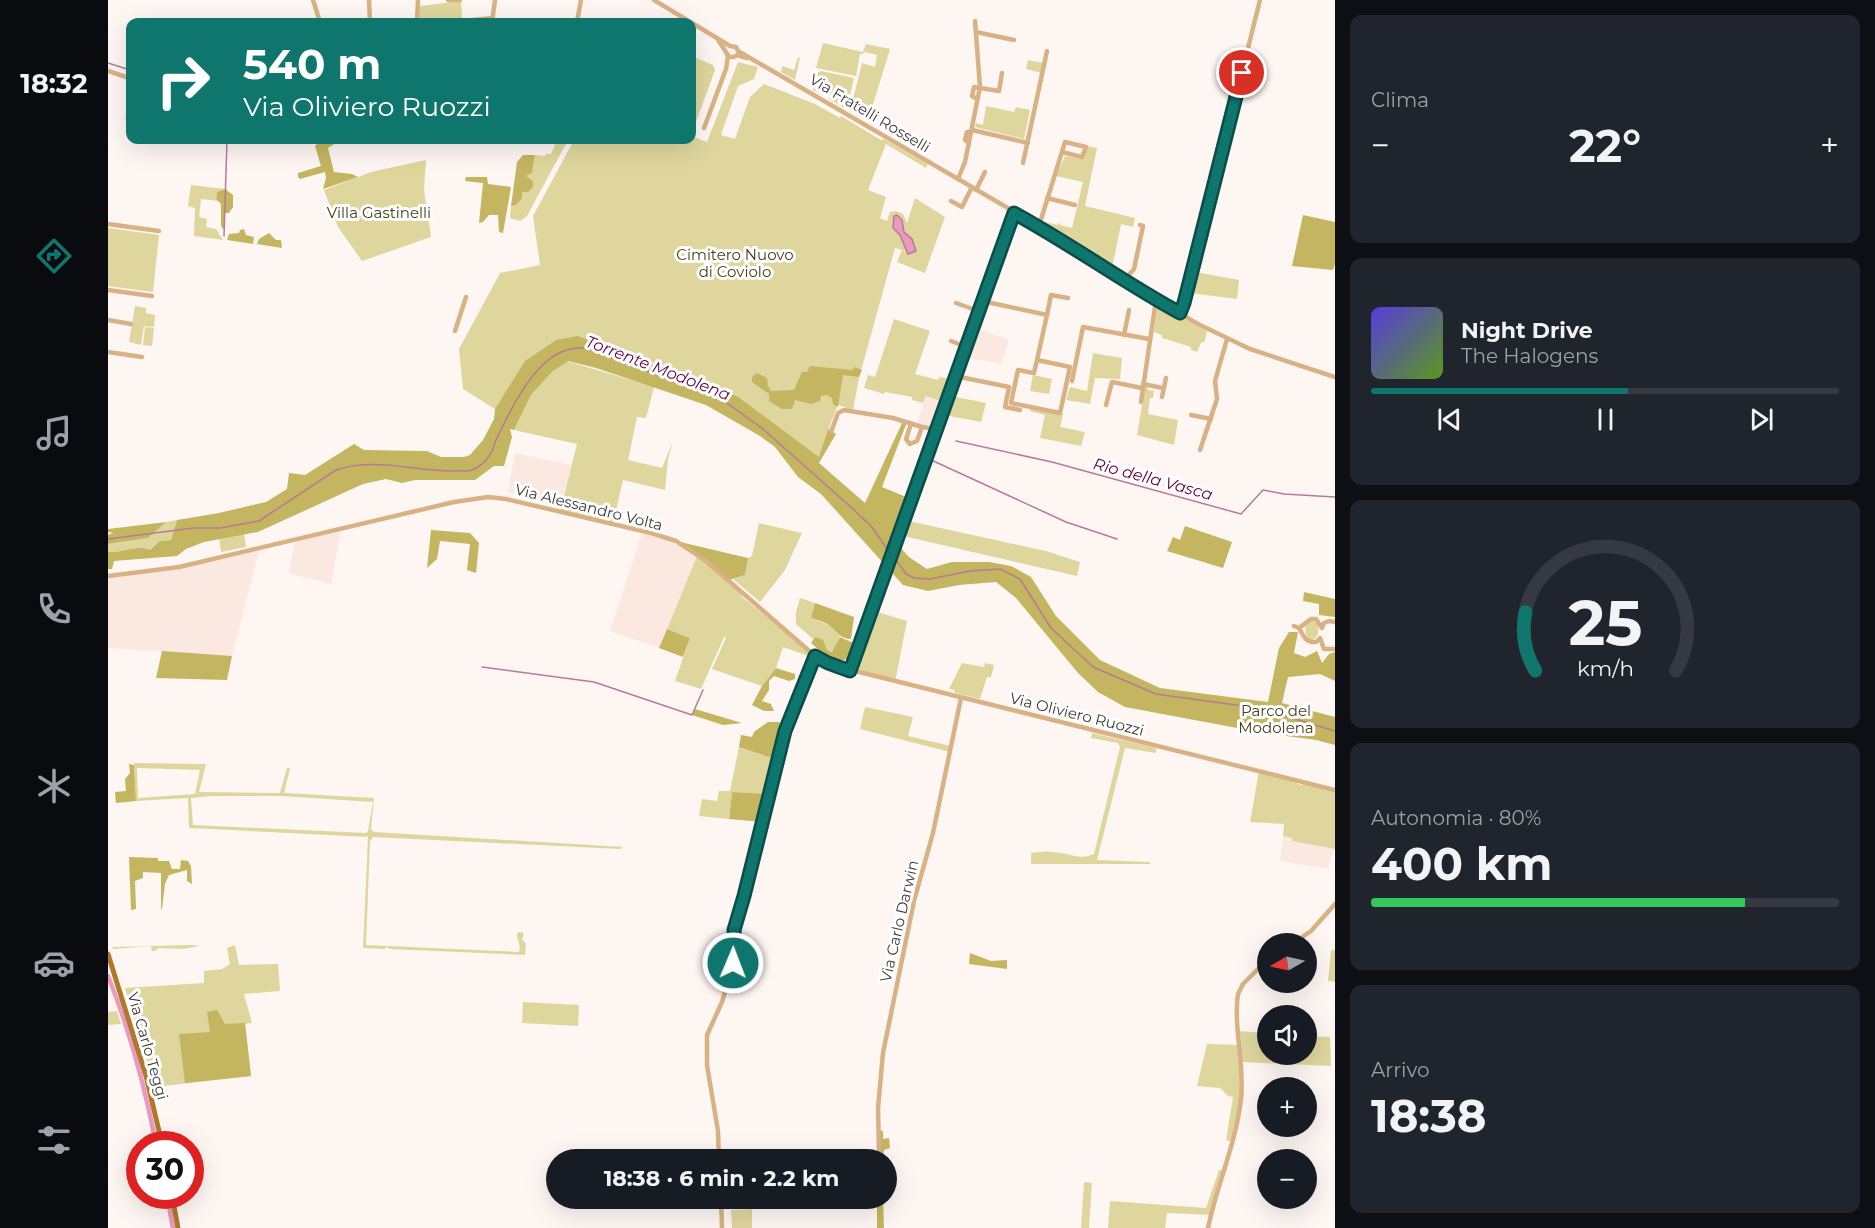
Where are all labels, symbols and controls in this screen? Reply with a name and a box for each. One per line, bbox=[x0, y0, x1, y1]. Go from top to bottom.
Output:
text: 540 m bbox=[243, 38, 381, 90]
icon: right bbox=[144, 42, 222, 120]
pin bbox=[1216, 47, 1267, 98]
icon: arrive bbox=[1225, 56, 1258, 89]
text: 18:32 bbox=[20, 67, 88, 100]
street label: Via Fratelli Rosselli bbox=[806, 69, 934, 157]
text: Clima bbox=[1371, 88, 1429, 112]
text: Via Oliviero Ruozzi bbox=[243, 90, 491, 123]
text: 22° bbox=[1569, 118, 1641, 173]
text: − bbox=[1371, 125, 1390, 165]
text: + bbox=[1820, 125, 1839, 165]
park label: Villa Gastinelli bbox=[327, 203, 431, 222]
icon: directions bbox=[33, 235, 75, 277]
park label: Cimitero Nuovo di Coviolo bbox=[676, 245, 794, 281]
text: Night Drive bbox=[1461, 317, 1593, 344]
water label: Torrente Modolena bbox=[583, 332, 733, 404]
text: The Halogens bbox=[1461, 344, 1598, 368]
icon: previous bbox=[1433, 403, 1466, 436]
icon: pause bbox=[1589, 403, 1622, 436]
icon: next bbox=[1745, 403, 1778, 436]
icon: music bbox=[33, 412, 75, 454]
water label: Rio della Vasca bbox=[1091, 454, 1215, 504]
street label: Via Alessandro Volta bbox=[513, 479, 665, 535]
text: 25 bbox=[1568, 585, 1642, 661]
icon: phone bbox=[33, 588, 75, 630]
text: km/h bbox=[1576, 655, 1634, 681]
street label: Via Oliviero Ruozzi bbox=[1008, 688, 1146, 740]
park label: Parco del Modolena bbox=[1238, 701, 1314, 737]
icon: climate bbox=[33, 765, 75, 807]
text: Autonomia · 80% bbox=[1371, 806, 1541, 830]
text: 400 km bbox=[1371, 836, 1552, 891]
street label: Via Carlo Darwin bbox=[876, 858, 922, 984]
position arrow bbox=[701, 931, 765, 995]
north arrow bbox=[1257, 933, 1317, 993]
map controls bbox=[1257, 933, 1317, 1209]
icon: car bbox=[33, 942, 75, 984]
street label: Via Carlo Teggi bbox=[124, 990, 172, 1102]
button: sound bbox=[1257, 1005, 1317, 1065]
text: Arrivo bbox=[1371, 1058, 1430, 1082]
button: + bbox=[1257, 1077, 1317, 1137]
text: 18:38 bbox=[1371, 1088, 1486, 1143]
icon: filters bbox=[33, 1119, 75, 1161]
speed limit sign: 30 bbox=[126, 1131, 204, 1209]
button: − bbox=[1257, 1149, 1317, 1209]
text: 18:38 · 6 min · 2.2 km bbox=[604, 1165, 839, 1192]

